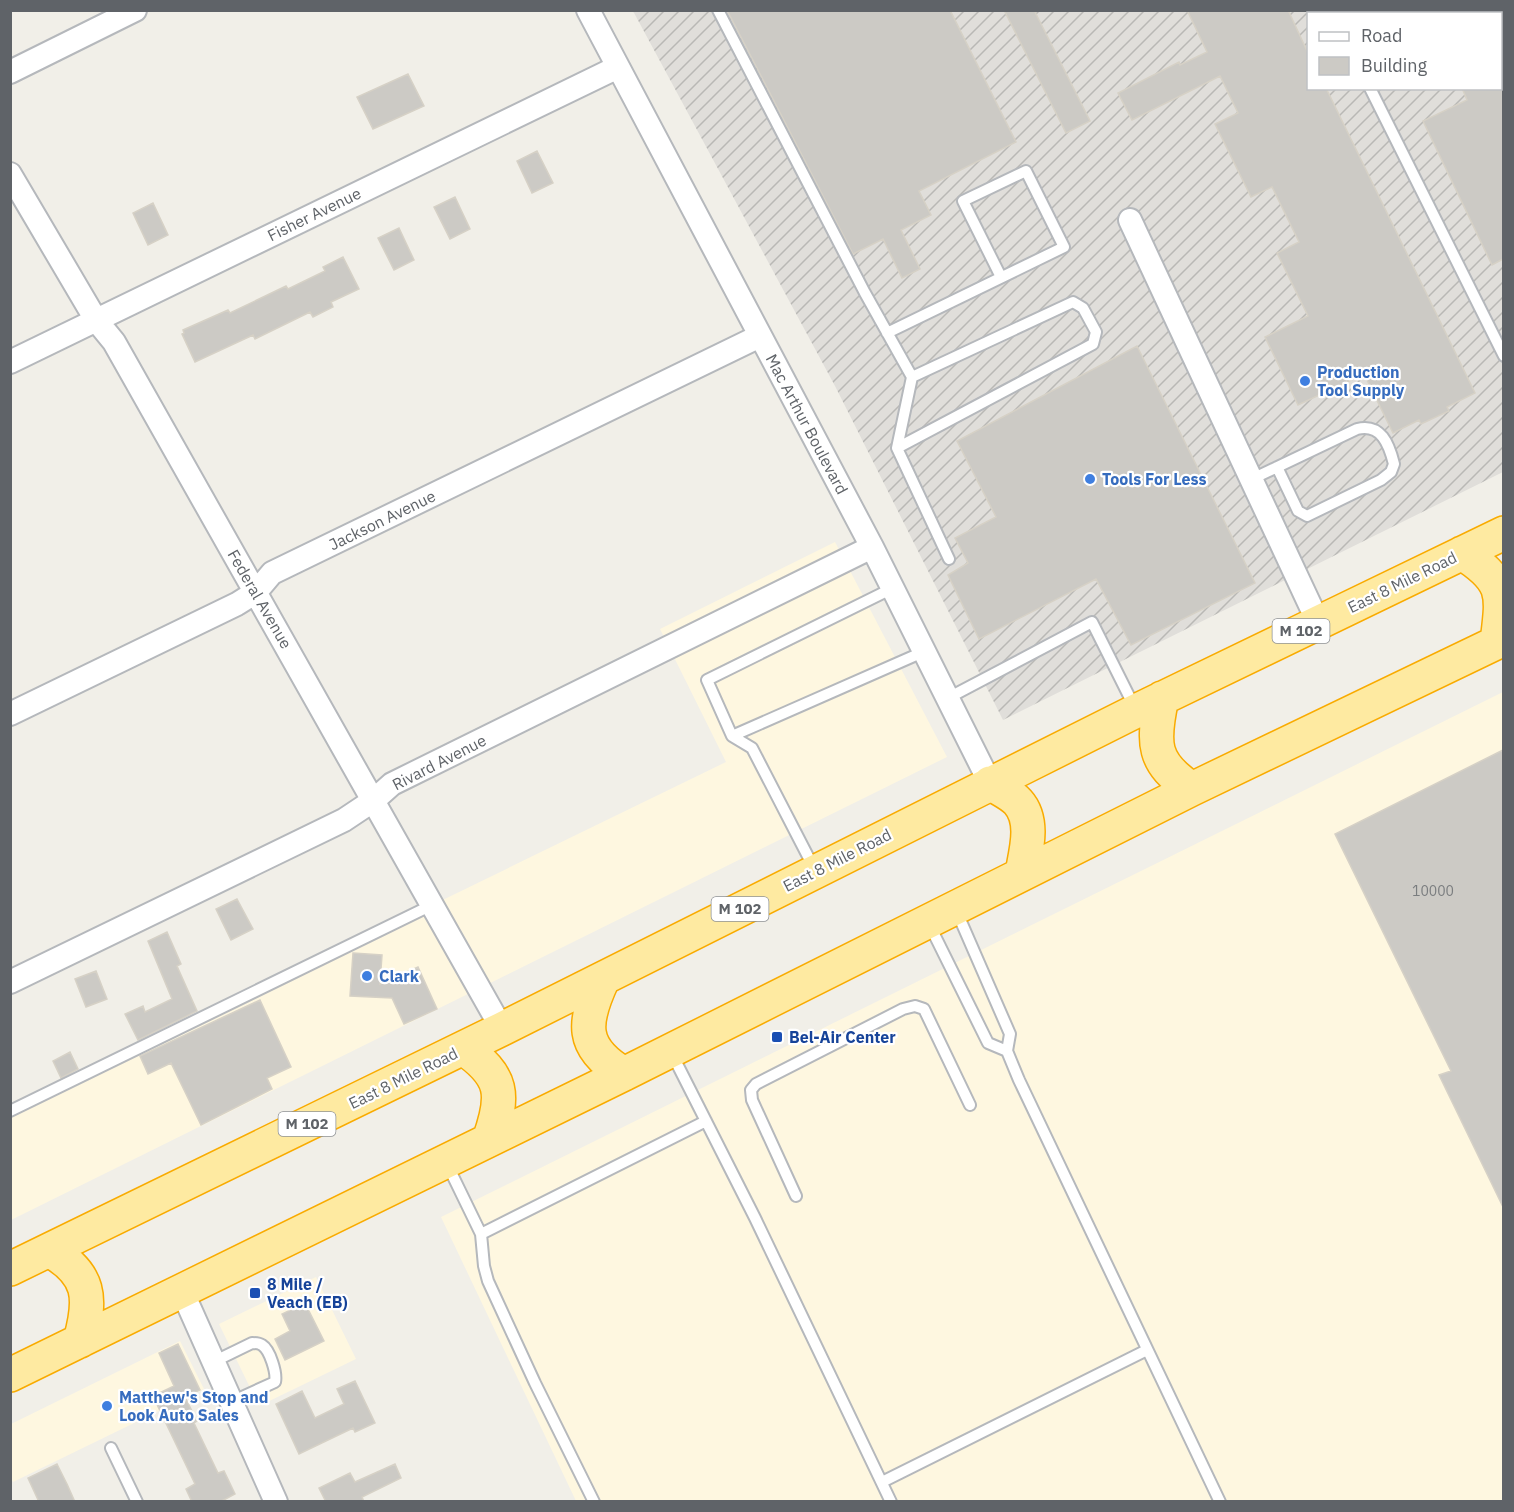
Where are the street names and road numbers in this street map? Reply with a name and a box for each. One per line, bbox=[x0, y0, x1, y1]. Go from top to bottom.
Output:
street label: Fisher Avenue bbox=[264, 183, 364, 245]
street label: Mac Arthur Boulevard bbox=[762, 351, 852, 497]
street label: Jackson Avenue bbox=[325, 485, 439, 554]
street label: Federal Avenue bbox=[224, 546, 297, 652]
street label: East 8 Mile Road bbox=[1344, 547, 1460, 617]
road number: M 102 bbox=[1272, 619, 1330, 643]
street label: Rivard Avenue bbox=[389, 730, 490, 794]
street label: East 8 Mile Road bbox=[779, 824, 895, 896]
road number: M 102 bbox=[712, 897, 768, 921]
street label: East 8 Mile Road bbox=[345, 1043, 461, 1113]
road number: M 102 bbox=[278, 1112, 336, 1136]

